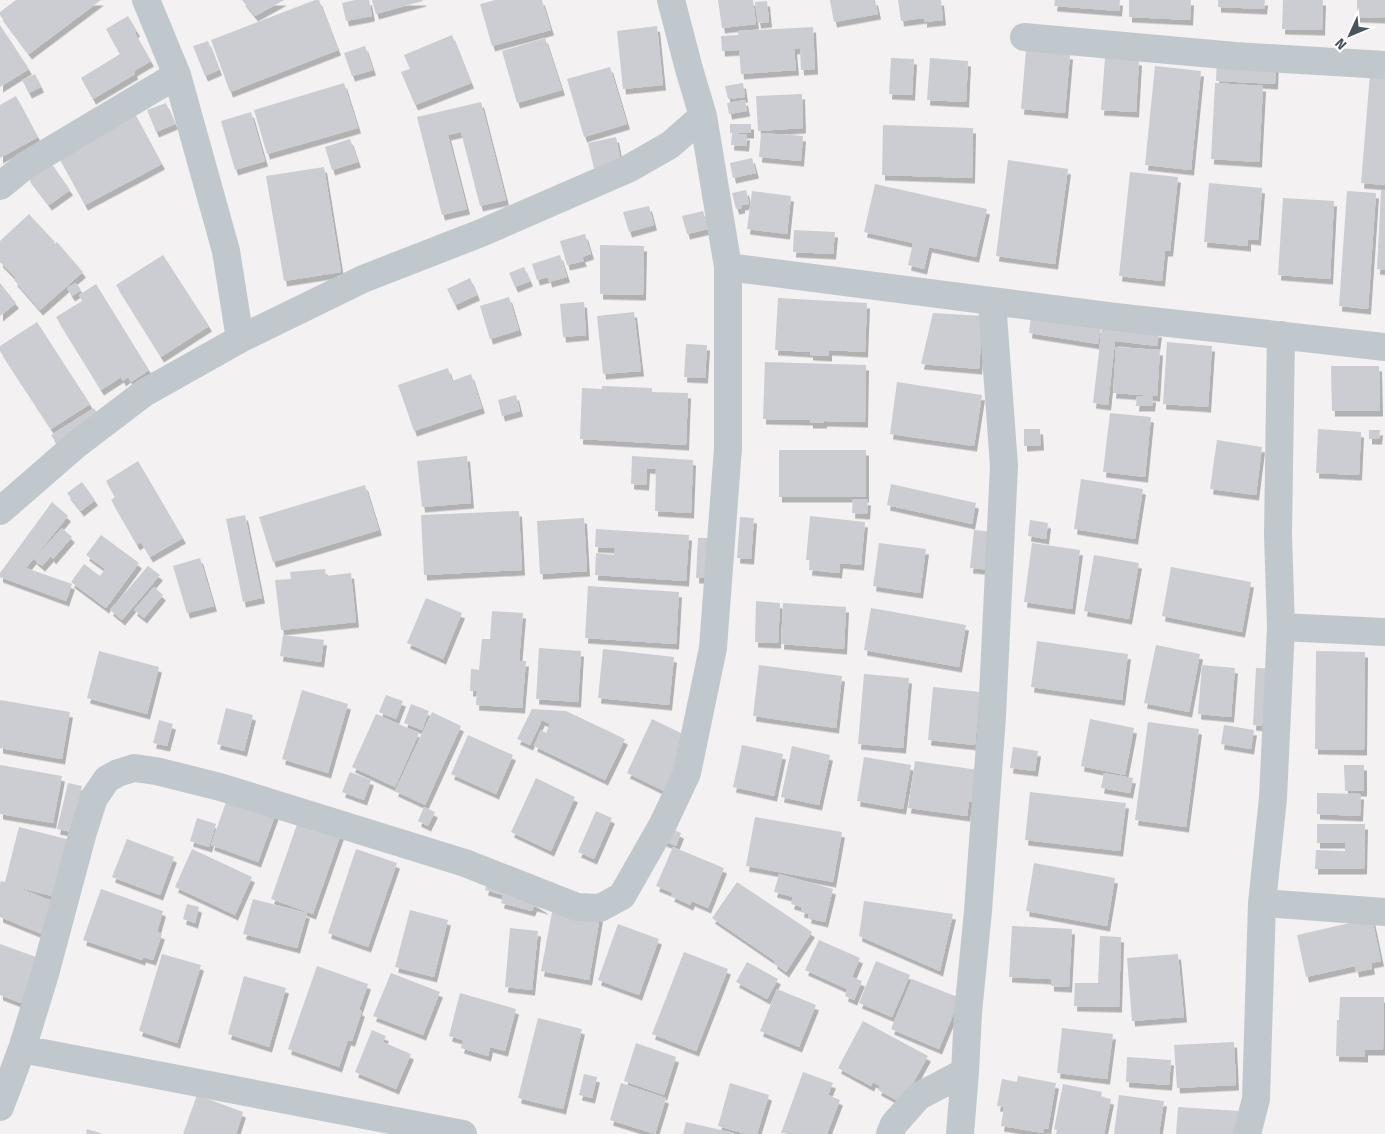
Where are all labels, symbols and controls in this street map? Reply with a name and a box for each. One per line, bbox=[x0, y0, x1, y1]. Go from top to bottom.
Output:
north arrow bbox=[1325, 10, 1375, 60]
text: N bbox=[1332, 34, 1350, 53]

